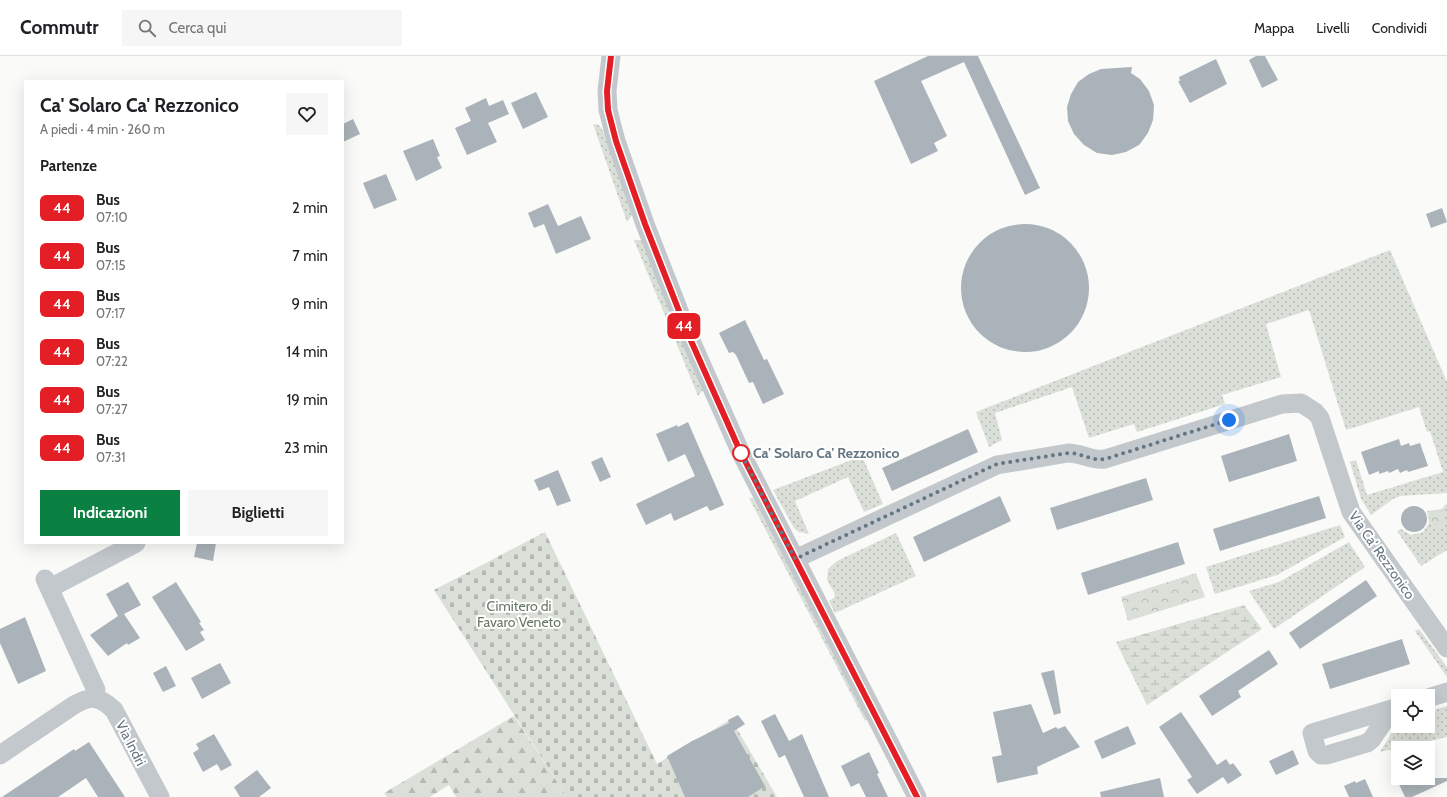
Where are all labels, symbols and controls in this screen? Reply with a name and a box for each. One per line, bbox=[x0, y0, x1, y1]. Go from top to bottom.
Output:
search box bbox=[122, 10, 402, 46]
text: Commutr bbox=[20, 16, 98, 39]
icon: search bbox=[136, 17, 158, 39]
text: Cerca qui bbox=[168, 19, 227, 37]
text: Mappa bbox=[1254, 19, 1294, 37]
text: Livelli bbox=[1316, 19, 1350, 37]
text: Condividi bbox=[1372, 19, 1427, 37]
button: heart bbox=[286, 93, 328, 135]
text: Ca' Solaro Ca' Rezzonico bbox=[40, 94, 239, 117]
text: A piedi · 4 min · 260 m bbox=[40, 121, 165, 137]
text: Partenze bbox=[40, 157, 97, 175]
text: Bus bbox=[96, 191, 120, 209]
text: 44 bbox=[53, 199, 71, 217]
text: 2 min bbox=[292, 199, 328, 217]
text: 07:10 bbox=[96, 209, 128, 225]
text: Bus bbox=[96, 239, 120, 257]
text: 44 bbox=[53, 247, 71, 265]
text: 7 min bbox=[292, 247, 328, 265]
text: 07:15 bbox=[96, 257, 125, 273]
text: Bus bbox=[96, 287, 120, 305]
text: 44 bbox=[53, 295, 71, 313]
text: 9 min bbox=[291, 295, 328, 313]
text: 07:17 bbox=[96, 305, 125, 321]
line badge: 44 bbox=[666, 313, 702, 339]
text: 44 bbox=[675, 317, 693, 335]
text: Bus bbox=[96, 335, 120, 353]
text: 44 bbox=[53, 343, 71, 361]
text: 14 min bbox=[286, 343, 328, 361]
text: 07:22 bbox=[96, 353, 128, 369]
text: Bus bbox=[96, 383, 120, 401]
text: 44 bbox=[53, 391, 71, 409]
text: 19 min bbox=[286, 391, 328, 409]
text: 07:27 bbox=[96, 401, 128, 417]
your location bbox=[1219, 410, 1239, 430]
text: Bus bbox=[96, 431, 120, 449]
text: 44 bbox=[53, 439, 71, 457]
text: 23 min bbox=[284, 439, 328, 457]
marker: Ca' Solaro Ca' Rezzonico bbox=[732, 444, 750, 462]
place label: Ca' Solaro Ca' Rezzonico bbox=[753, 444, 899, 462]
text: 07:31 bbox=[96, 449, 125, 465]
button: Indicazioni bbox=[40, 490, 180, 536]
button: Biglietti bbox=[188, 490, 328, 536]
street label: Via Ca' Rezzonico bbox=[1345, 507, 1419, 603]
park label: Cimitero di Favaro Veneto bbox=[477, 597, 561, 631]
map controls bbox=[1391, 689, 1435, 785]
button: locate bbox=[1391, 689, 1435, 733]
street label: Via Indri bbox=[112, 717, 150, 769]
button: layers bbox=[1391, 741, 1435, 785]

